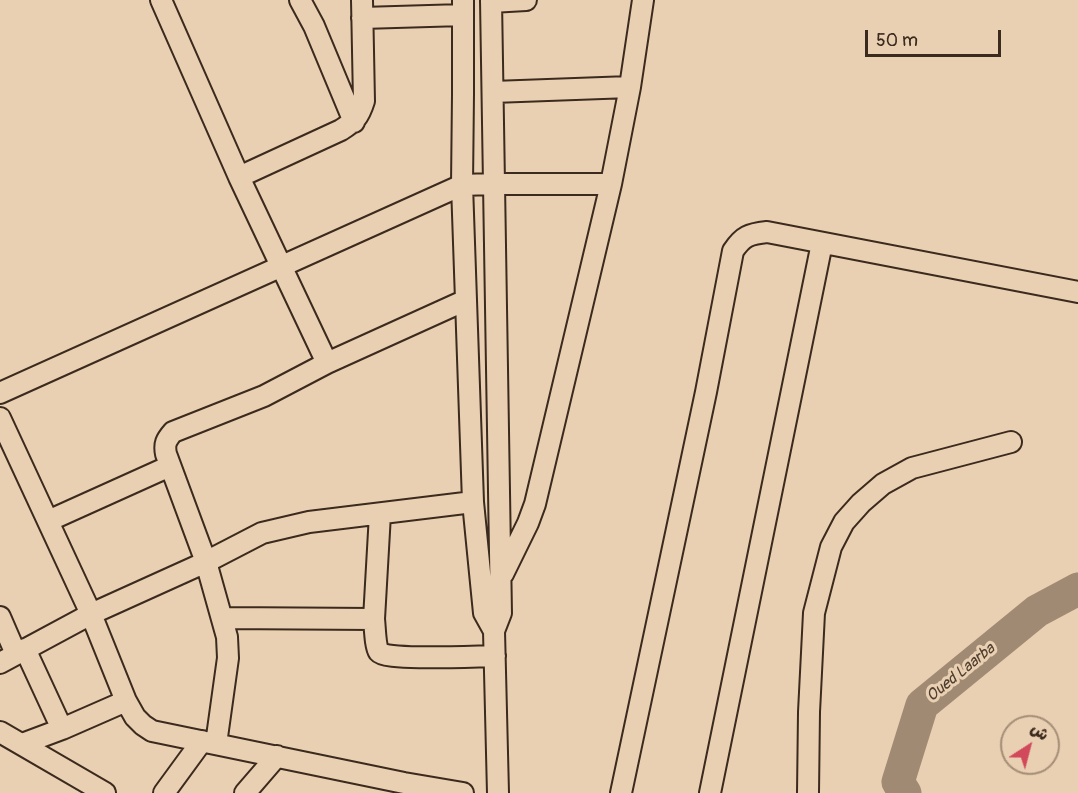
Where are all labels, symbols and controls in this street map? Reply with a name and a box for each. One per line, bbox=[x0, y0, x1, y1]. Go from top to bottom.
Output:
scale bar bbox=[868, 18, 1004, 56]
text: 50 m bbox=[876, 29, 918, 52]
water label: Oued Laarba bbox=[923, 640, 999, 706]
north arrow bbox=[1000, 715, 1060, 775]
text: ش bbox=[1026, 719, 1052, 745]

